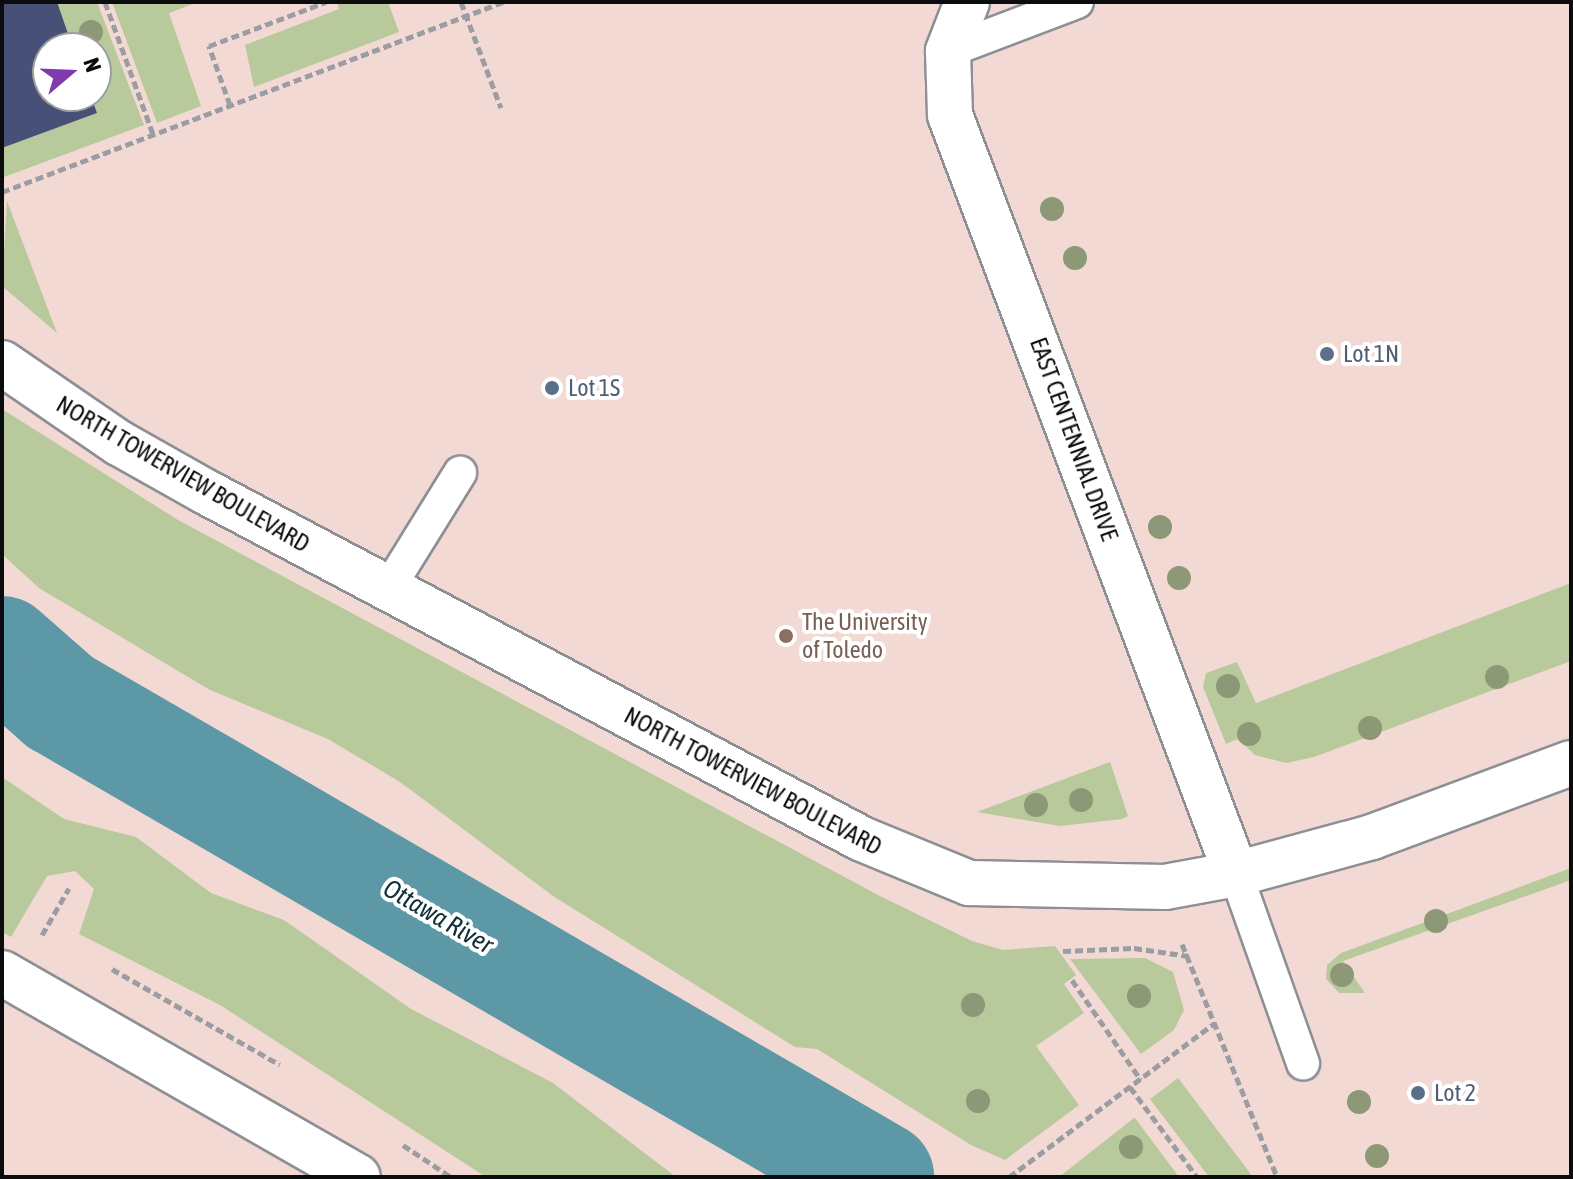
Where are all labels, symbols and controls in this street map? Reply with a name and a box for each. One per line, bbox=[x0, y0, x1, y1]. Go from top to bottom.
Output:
north arrow bbox=[32, 32, 112, 112]
text: N bbox=[78, 54, 107, 75]
street label: EAST CENTENNIAL DRIVE bbox=[1024, 333, 1124, 545]
place label: Lot 1N bbox=[1343, 340, 1399, 368]
marker: Lot 1N bbox=[1318, 345, 1336, 363]
place label: Lot 1S bbox=[568, 374, 620, 402]
marker: Lot 1S bbox=[543, 379, 561, 397]
street label: NORTH TOWERVIEW BOULEVARD bbox=[51, 390, 315, 558]
place label: The University of Toledo bbox=[802, 608, 928, 664]
marker: The University of Toledo bbox=[777, 627, 795, 645]
street label: NORTH TOWERVIEW BOULEVARD bbox=[619, 701, 887, 861]
water label: Ottawa River bbox=[377, 873, 499, 961]
place label: Lot 2 bbox=[1434, 1079, 1476, 1107]
marker: Lot 2 bbox=[1409, 1084, 1427, 1102]

